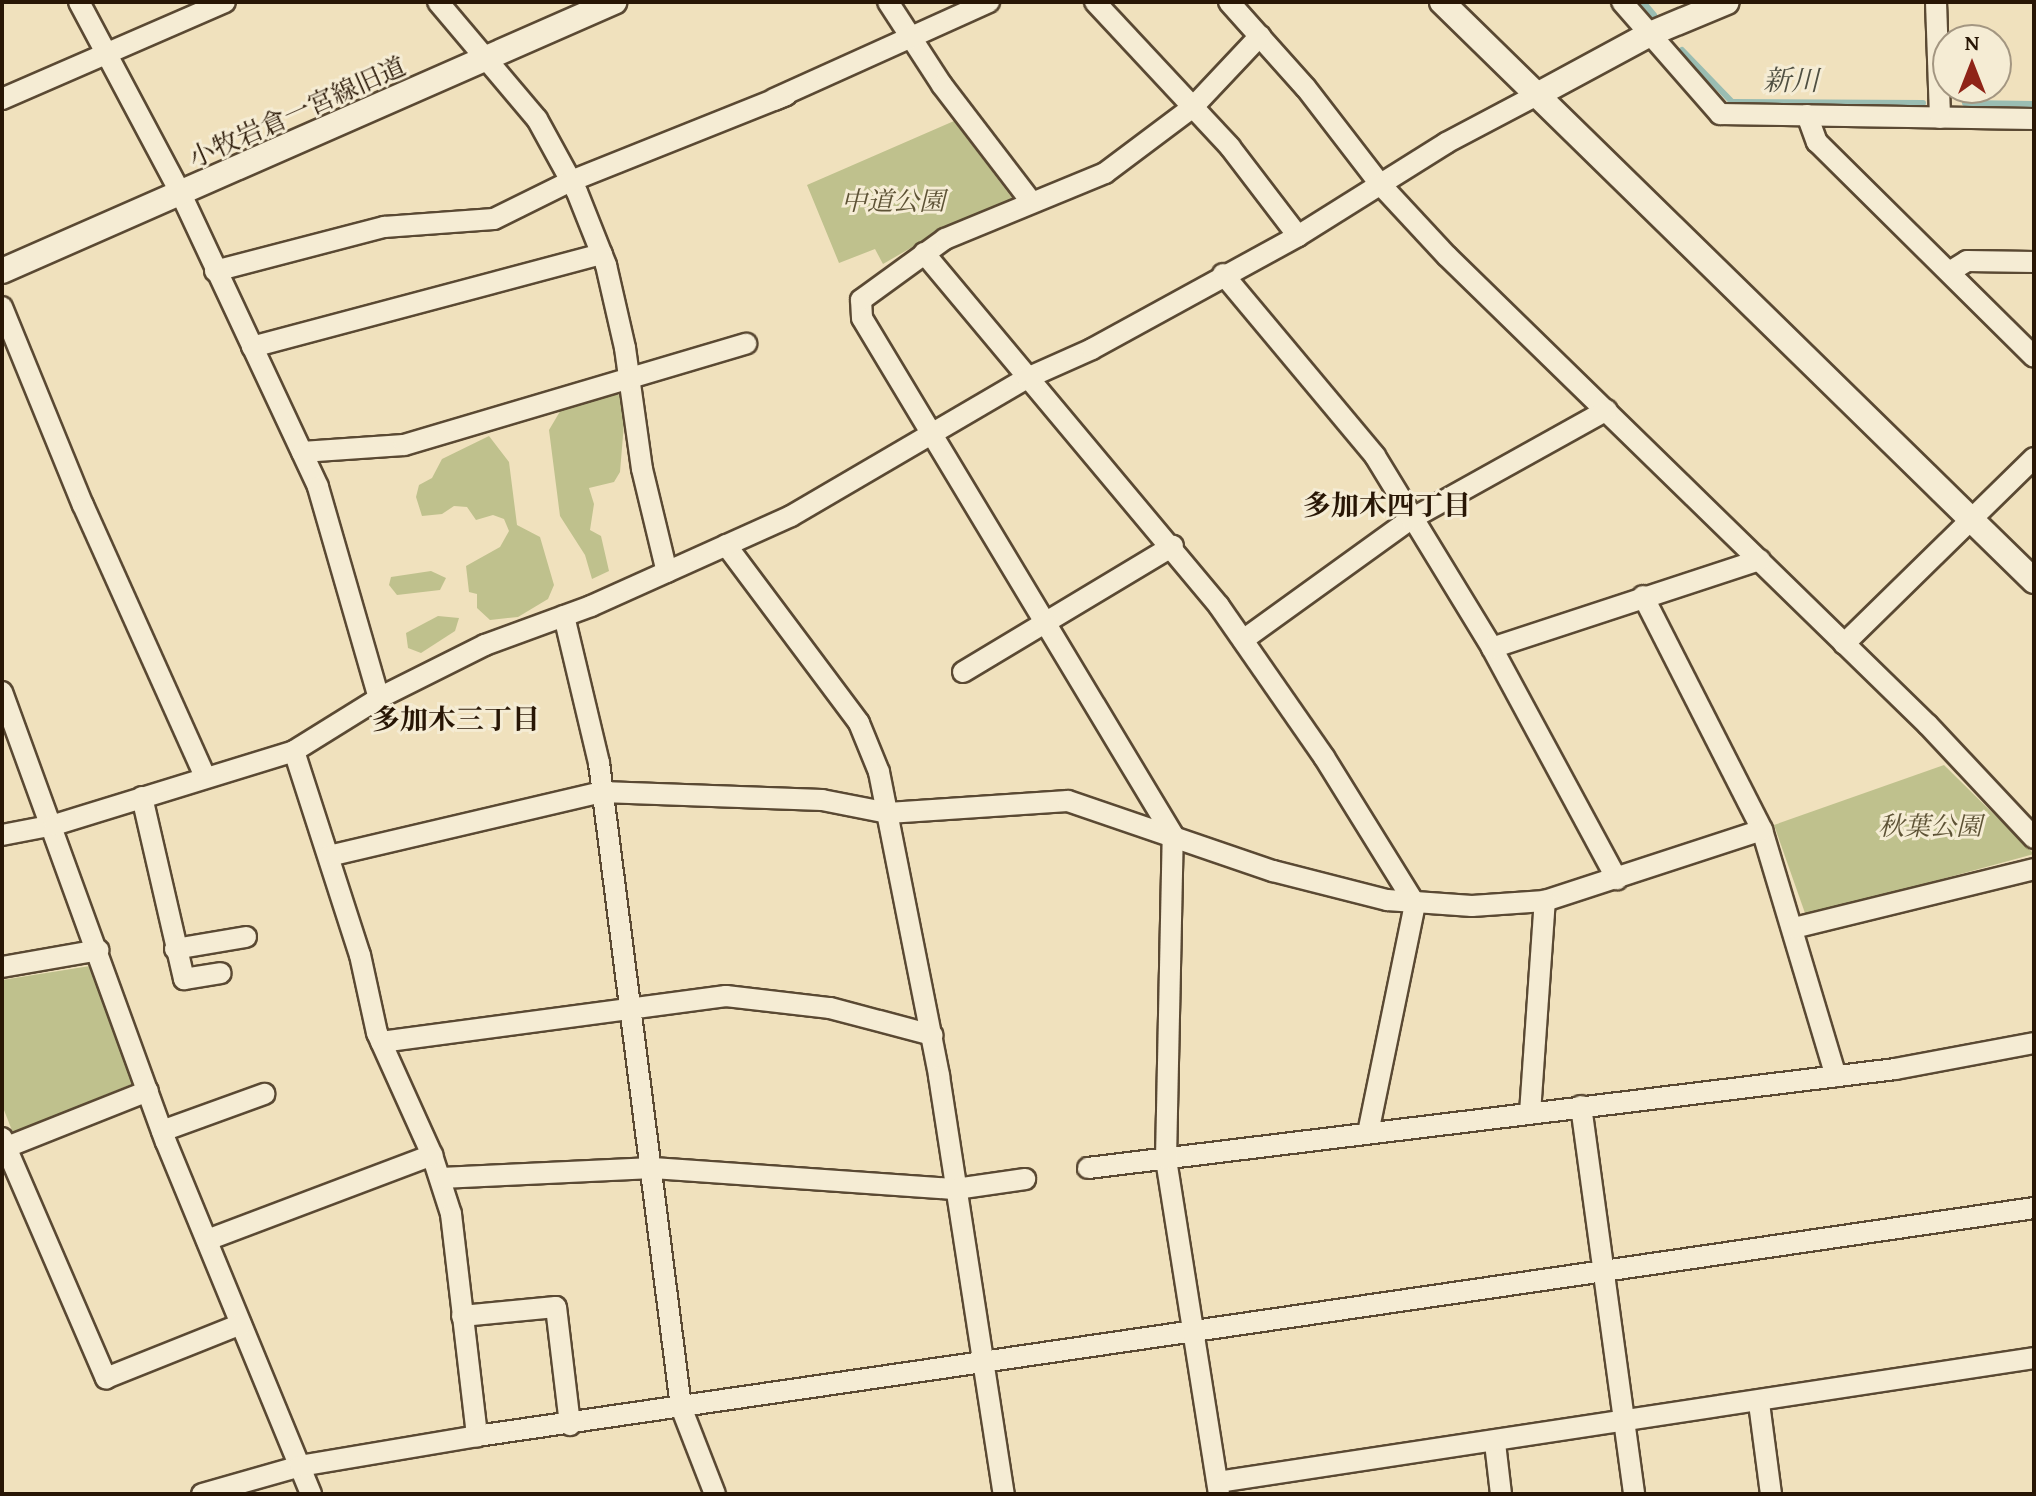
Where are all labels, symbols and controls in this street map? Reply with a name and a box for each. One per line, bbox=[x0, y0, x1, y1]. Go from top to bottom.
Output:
north arrow bbox=[1932, 24, 2012, 104]
text: N bbox=[1965, 26, 1979, 58]
street label: 小牧岩倉一宮線旧道 bbox=[184, 50, 410, 174]
water label: 新川 bbox=[1763, 63, 1819, 97]
park label: 中道公園 bbox=[841, 185, 945, 217]
district label: 多加木四丁目 bbox=[1303, 488, 1471, 522]
district label: 多加木三丁目 bbox=[372, 702, 540, 736]
park label: 秋葉公園 bbox=[1878, 810, 1982, 842]

